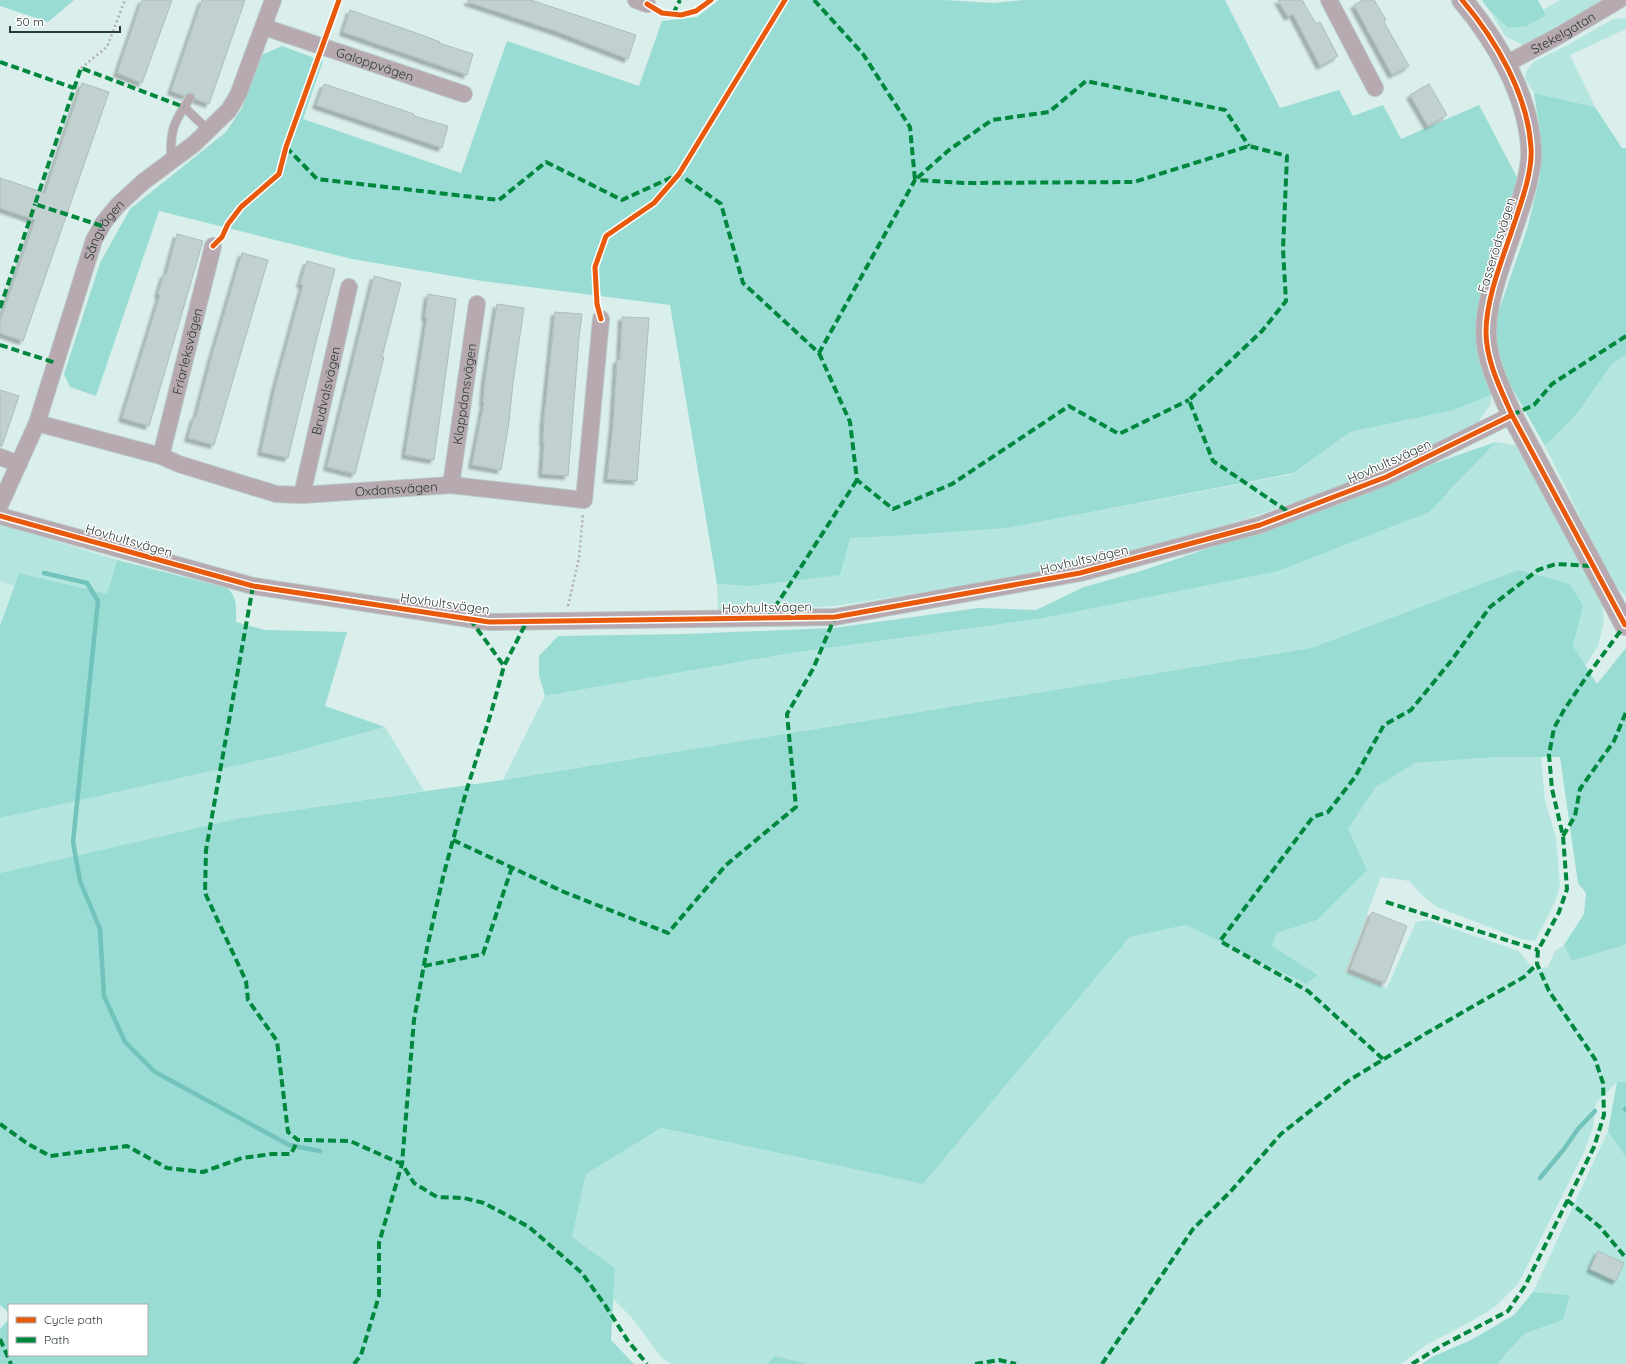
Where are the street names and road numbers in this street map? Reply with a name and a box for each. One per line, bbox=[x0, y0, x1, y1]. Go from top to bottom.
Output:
street label: Stekelgatan bbox=[1528, 8, 1598, 57]
street label: Galoppvägen bbox=[334, 44, 416, 85]
street label: Fasserödsvägen bbox=[1474, 195, 1518, 295]
street label: Sångvägen bbox=[80, 196, 127, 262]
street label: Friarleksvägen bbox=[169, 306, 205, 396]
street label: Klappdansvägen bbox=[449, 342, 479, 446]
street label: Brudvalsvägen bbox=[308, 345, 343, 436]
street label: Hovhultsvägen bbox=[1345, 435, 1433, 487]
street label: Oxdansvägen bbox=[354, 478, 438, 499]
street label: Hovhultsvägen bbox=[84, 520, 174, 560]
street label: Hovhultsvägen bbox=[1038, 541, 1130, 577]
street label: Hovhultsvägen bbox=[399, 589, 491, 617]
street label: Hovhultsvägen bbox=[722, 598, 812, 616]

